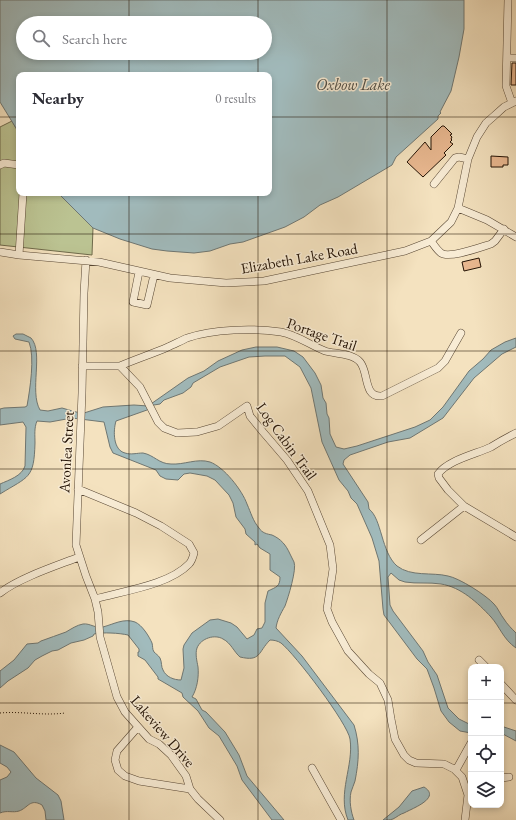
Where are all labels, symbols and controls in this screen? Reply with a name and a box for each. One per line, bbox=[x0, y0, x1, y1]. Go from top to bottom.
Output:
search box bbox=[16, 16, 272, 60]
icon: search bbox=[30, 27, 52, 49]
text: Search here bbox=[62, 29, 127, 48]
water label: Oxbow Lake bbox=[316, 74, 391, 95]
text: Nearby bbox=[32, 87, 84, 109]
text: 0 results bbox=[215, 90, 256, 107]
street label: Elizabeth Lake Road bbox=[239, 238, 359, 278]
street label: Portage Trail bbox=[284, 313, 360, 355]
street label: Log Cabin Trail bbox=[252, 398, 322, 484]
street label: Avonlea Street bbox=[54, 410, 78, 495]
map controls bbox=[468, 664, 504, 808]
button: + bbox=[468, 664, 504, 700]
street label: Lakeview Drive bbox=[127, 691, 199, 771]
button: − bbox=[468, 700, 504, 736]
button: locate bbox=[468, 736, 504, 772]
button: layers bbox=[468, 772, 504, 808]

